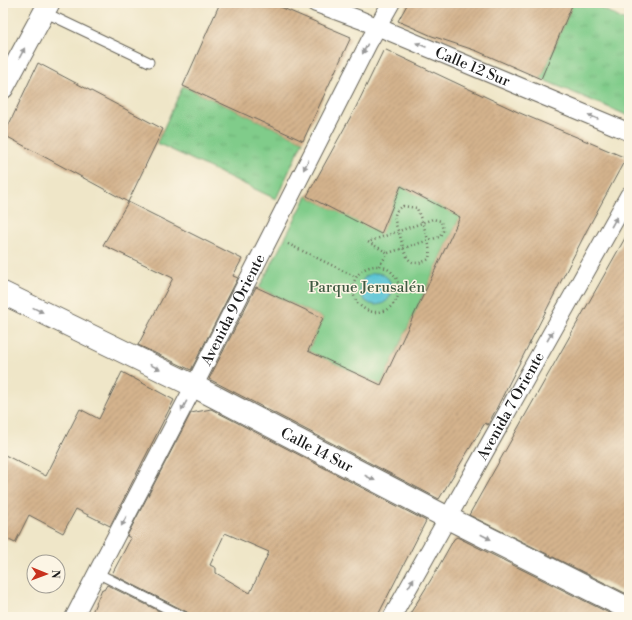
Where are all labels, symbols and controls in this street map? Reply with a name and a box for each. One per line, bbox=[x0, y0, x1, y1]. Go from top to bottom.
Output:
one-way arrow bbox=[415, 42, 427, 48]
one-way arrow bbox=[362, 43, 368, 55]
street label: Calle 12 Sur bbox=[432, 43, 513, 91]
one-way arrow bbox=[18, 48, 25, 59]
one-way arrow bbox=[587, 114, 599, 121]
one-way arrow bbox=[303, 159, 310, 171]
one-way arrow bbox=[610, 216, 617, 228]
street label: Avenida 9 Oriente bbox=[197, 251, 270, 370]
park label: Parque Jerusalén bbox=[309, 278, 425, 297]
one-way arrow bbox=[32, 307, 44, 313]
one-way arrow bbox=[547, 330, 554, 342]
street label: Avenida 7 Oriente bbox=[473, 349, 549, 464]
one-way arrow bbox=[149, 364, 161, 370]
one-way arrow bbox=[181, 400, 188, 412]
street label: Calle 14 Sur bbox=[277, 424, 357, 477]
one-way arrow bbox=[364, 474, 376, 481]
one-way arrow bbox=[121, 515, 127, 527]
one-way arrow bbox=[480, 534, 491, 540]
north arrow bbox=[26, 554, 66, 594]
text: N bbox=[48, 570, 62, 579]
one-way arrow bbox=[407, 577, 414, 589]

